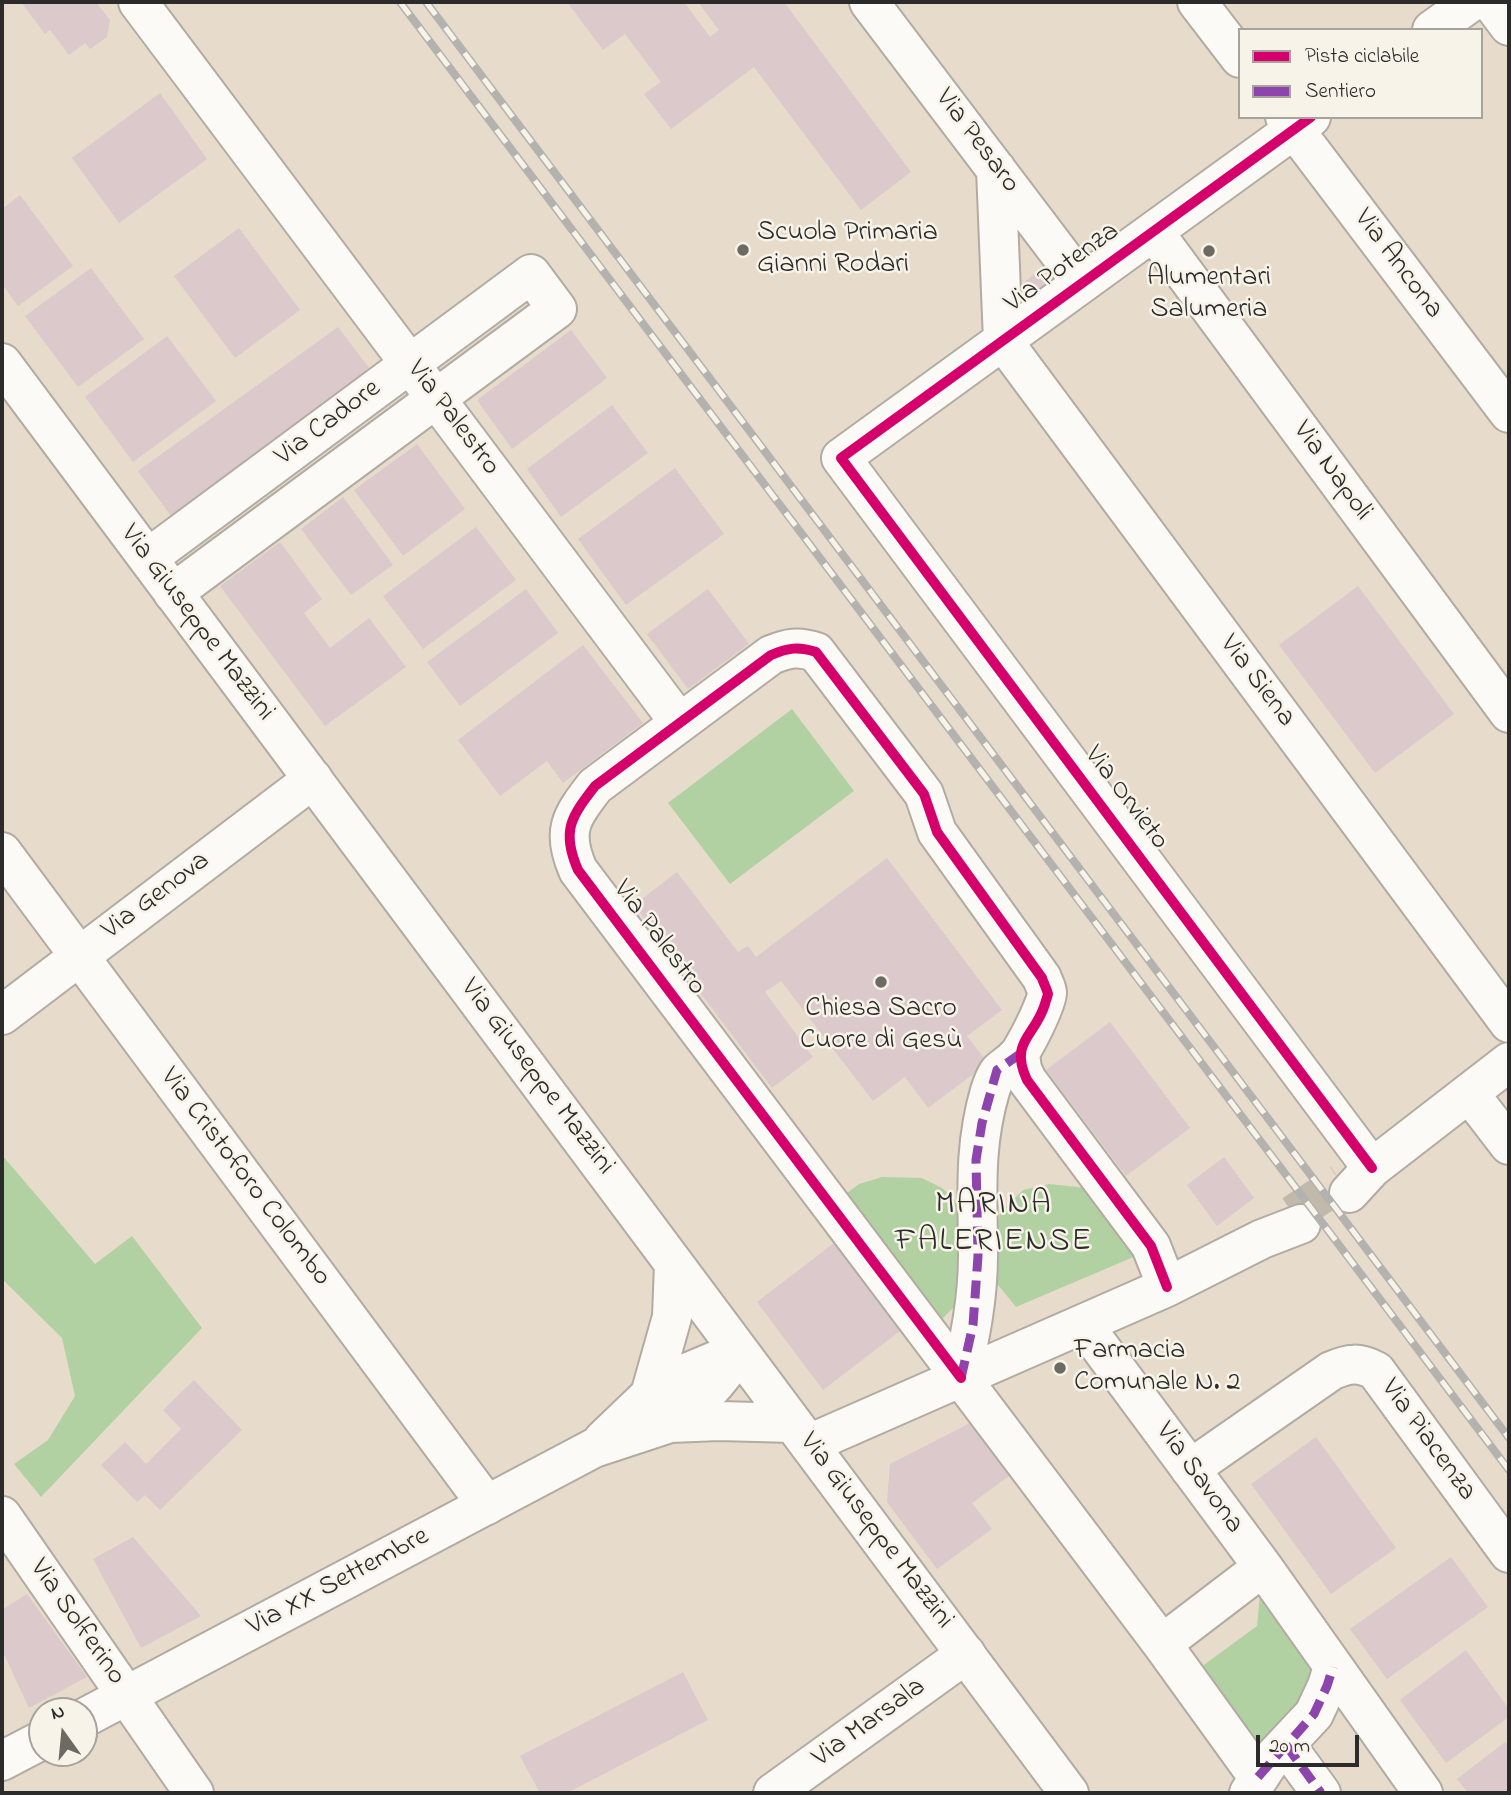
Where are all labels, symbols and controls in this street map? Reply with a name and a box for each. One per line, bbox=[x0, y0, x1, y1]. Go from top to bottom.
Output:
legend bbox=[1238, 28, 1483, 119]
text: Pista ciclabile bbox=[1305, 42, 1419, 72]
text: Sentiero bbox=[1305, 77, 1376, 107]
street label: Via Pesaro bbox=[926, 83, 1026, 201]
street label: Via Ancona bbox=[1345, 204, 1449, 326]
street label: Via Potenza bbox=[999, 216, 1127, 322]
place label: Scuola Primaria Gianni Rodari bbox=[757, 217, 938, 283]
marker: Scuola Primaria Gianni Rodari bbox=[735, 242, 751, 258]
marker: Alumentari Salumeria bbox=[1201, 243, 1217, 259]
place label: Alumentari Salumeria bbox=[1147, 262, 1271, 328]
street label: Via Palestro bbox=[398, 355, 506, 483]
street label: Via Cadore bbox=[269, 373, 389, 475]
street label: Via Napoli bbox=[1284, 416, 1378, 528]
street label: Via Giuseppe Mazzini bbox=[111, 519, 281, 729]
street label: Via Siena bbox=[1211, 629, 1301, 735]
street label: Via Orvieto bbox=[1075, 741, 1175, 857]
street label: Via Genova bbox=[97, 846, 217, 948]
street label: Via Palestro bbox=[604, 875, 712, 1003]
street label: Via Giuseppe Mazzini bbox=[451, 973, 621, 1183]
marker: Chiesa Sacro Cuore di Gesù bbox=[873, 974, 889, 990]
place label: Chiesa Sacro Cuore di Gesù bbox=[800, 993, 962, 1059]
street label: Via Cristoforo Colombo bbox=[151, 1062, 337, 1294]
district label: MARINA FALERIENSE bbox=[896, 1188, 1092, 1263]
place label: Farmacia Comunale N. 2 bbox=[1074, 1335, 1240, 1401]
marker: Farmacia Comunale N. 2 bbox=[1052, 1360, 1068, 1376]
street label: Via Piacenza bbox=[1372, 1374, 1482, 1508]
street label: Via Savona bbox=[1146, 1417, 1250, 1541]
street label: Via Giuseppe Mazzini bbox=[790, 1427, 960, 1637]
street label: Via XX Settembre bbox=[243, 1521, 435, 1645]
street label: Via Solferino bbox=[20, 1554, 132, 1692]
street label: Via Marsala bbox=[807, 1672, 933, 1776]
north arrow bbox=[28, 1697, 98, 1767]
text: N bbox=[48, 1698, 68, 1728]
scale bar bbox=[1259, 1722, 1362, 1766]
text: 20 m bbox=[1269, 1732, 1310, 1762]

